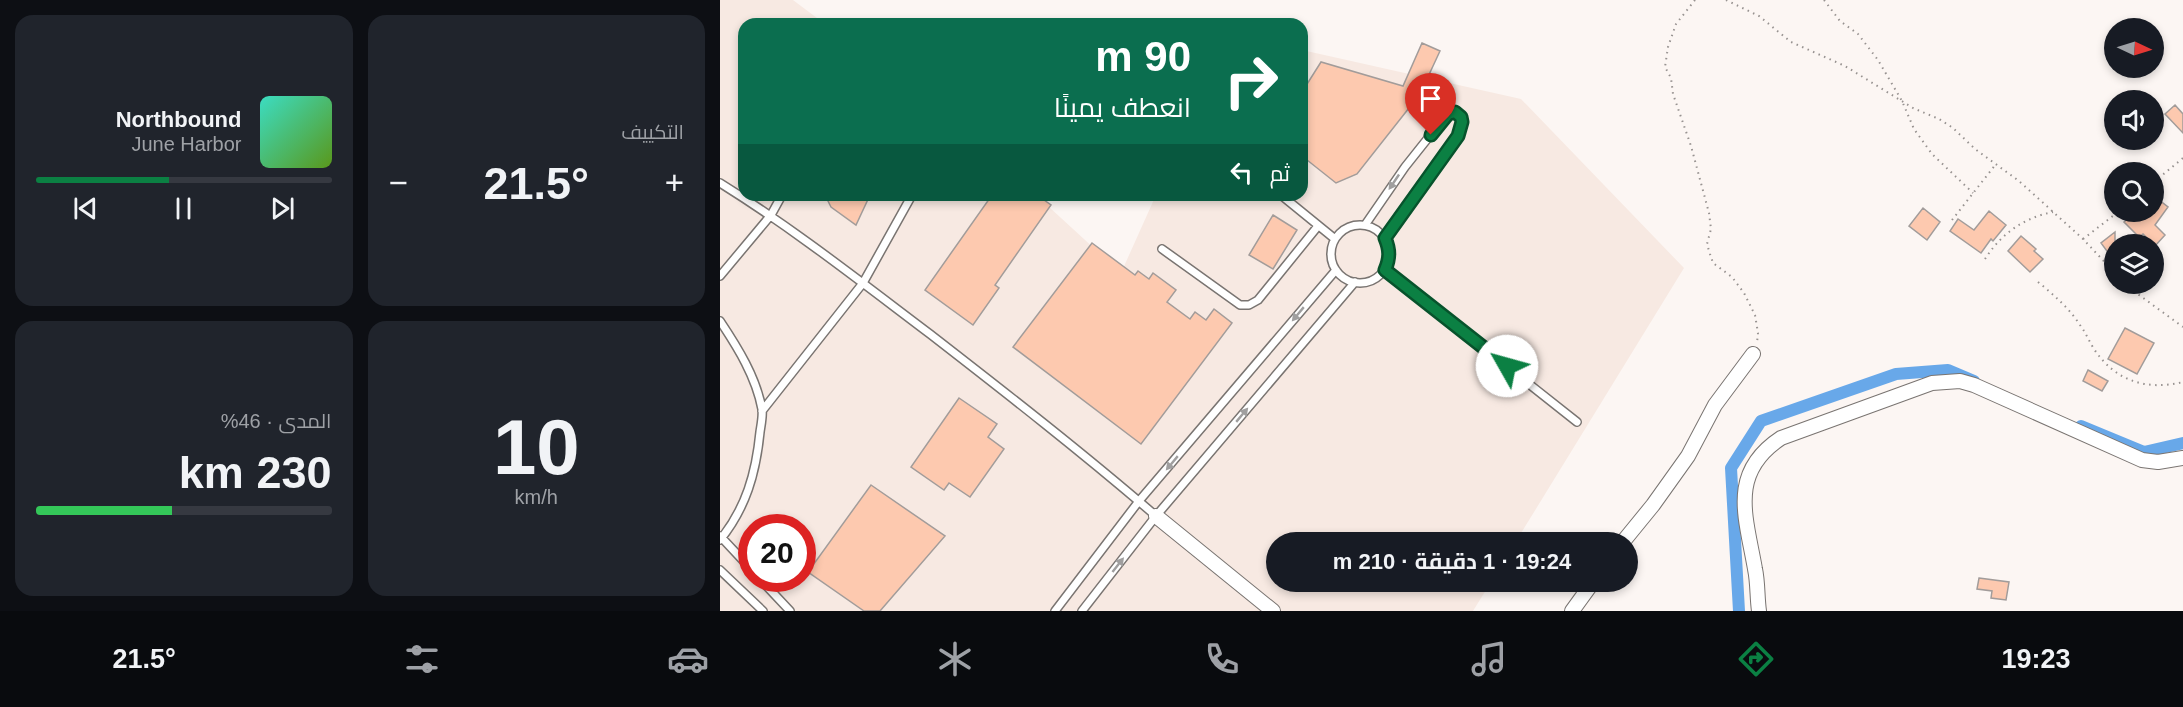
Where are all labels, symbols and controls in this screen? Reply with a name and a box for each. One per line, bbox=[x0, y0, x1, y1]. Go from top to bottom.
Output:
north arrow bbox=[2104, 18, 2164, 78]
map controls bbox=[2104, 18, 2164, 294]
text: 90 m bbox=[1095, 33, 1191, 80]
icon: right bbox=[1212, 42, 1290, 120]
pin bbox=[1405, 73, 1456, 135]
icon: arrive bbox=[1414, 82, 1447, 115]
button: sound bbox=[2104, 90, 2164, 150]
text: انعطف يمينًا bbox=[1054, 93, 1191, 123]
text: Northbound bbox=[116, 107, 242, 132]
text: التكييف bbox=[621, 121, 684, 143]
text: June Harbor bbox=[131, 133, 242, 155]
icon: left bbox=[1225, 156, 1258, 189]
text: 21.5° bbox=[483, 158, 589, 209]
text: ثم bbox=[1270, 161, 1290, 186]
button: search bbox=[2104, 162, 2164, 222]
text: − bbox=[389, 164, 408, 201]
text: + bbox=[665, 164, 684, 201]
one-way arrow bbox=[1388, 174, 1400, 190]
icon: previous bbox=[69, 192, 102, 225]
icon: pause bbox=[167, 192, 200, 225]
icon: next bbox=[266, 192, 299, 225]
button: layers bbox=[2104, 234, 2164, 294]
one-way arrow bbox=[1292, 306, 1305, 321]
position arrow bbox=[1475, 334, 1539, 398]
text: 10 bbox=[493, 403, 580, 491]
one-way arrow bbox=[1236, 407, 1249, 423]
text: المدى · 46% bbox=[221, 410, 332, 432]
text: 230 km bbox=[179, 447, 332, 498]
one-way arrow bbox=[1165, 455, 1178, 471]
text: km/h bbox=[515, 486, 558, 508]
speed limit sign: 20 bbox=[738, 514, 816, 592]
text: 19:24 · 1 دقيقة · 210 m bbox=[1333, 549, 1571, 574]
one-way arrow bbox=[1111, 557, 1124, 573]
icon: filters bbox=[401, 638, 443, 680]
icon: car bbox=[667, 638, 709, 680]
icon: climate bbox=[934, 638, 976, 680]
icon: phone bbox=[1201, 638, 1243, 680]
icon: music bbox=[1468, 638, 1510, 680]
icon: directions bbox=[1735, 638, 1777, 680]
text: 21.5° bbox=[112, 644, 176, 674]
text: 19:23 bbox=[2002, 644, 2071, 674]

